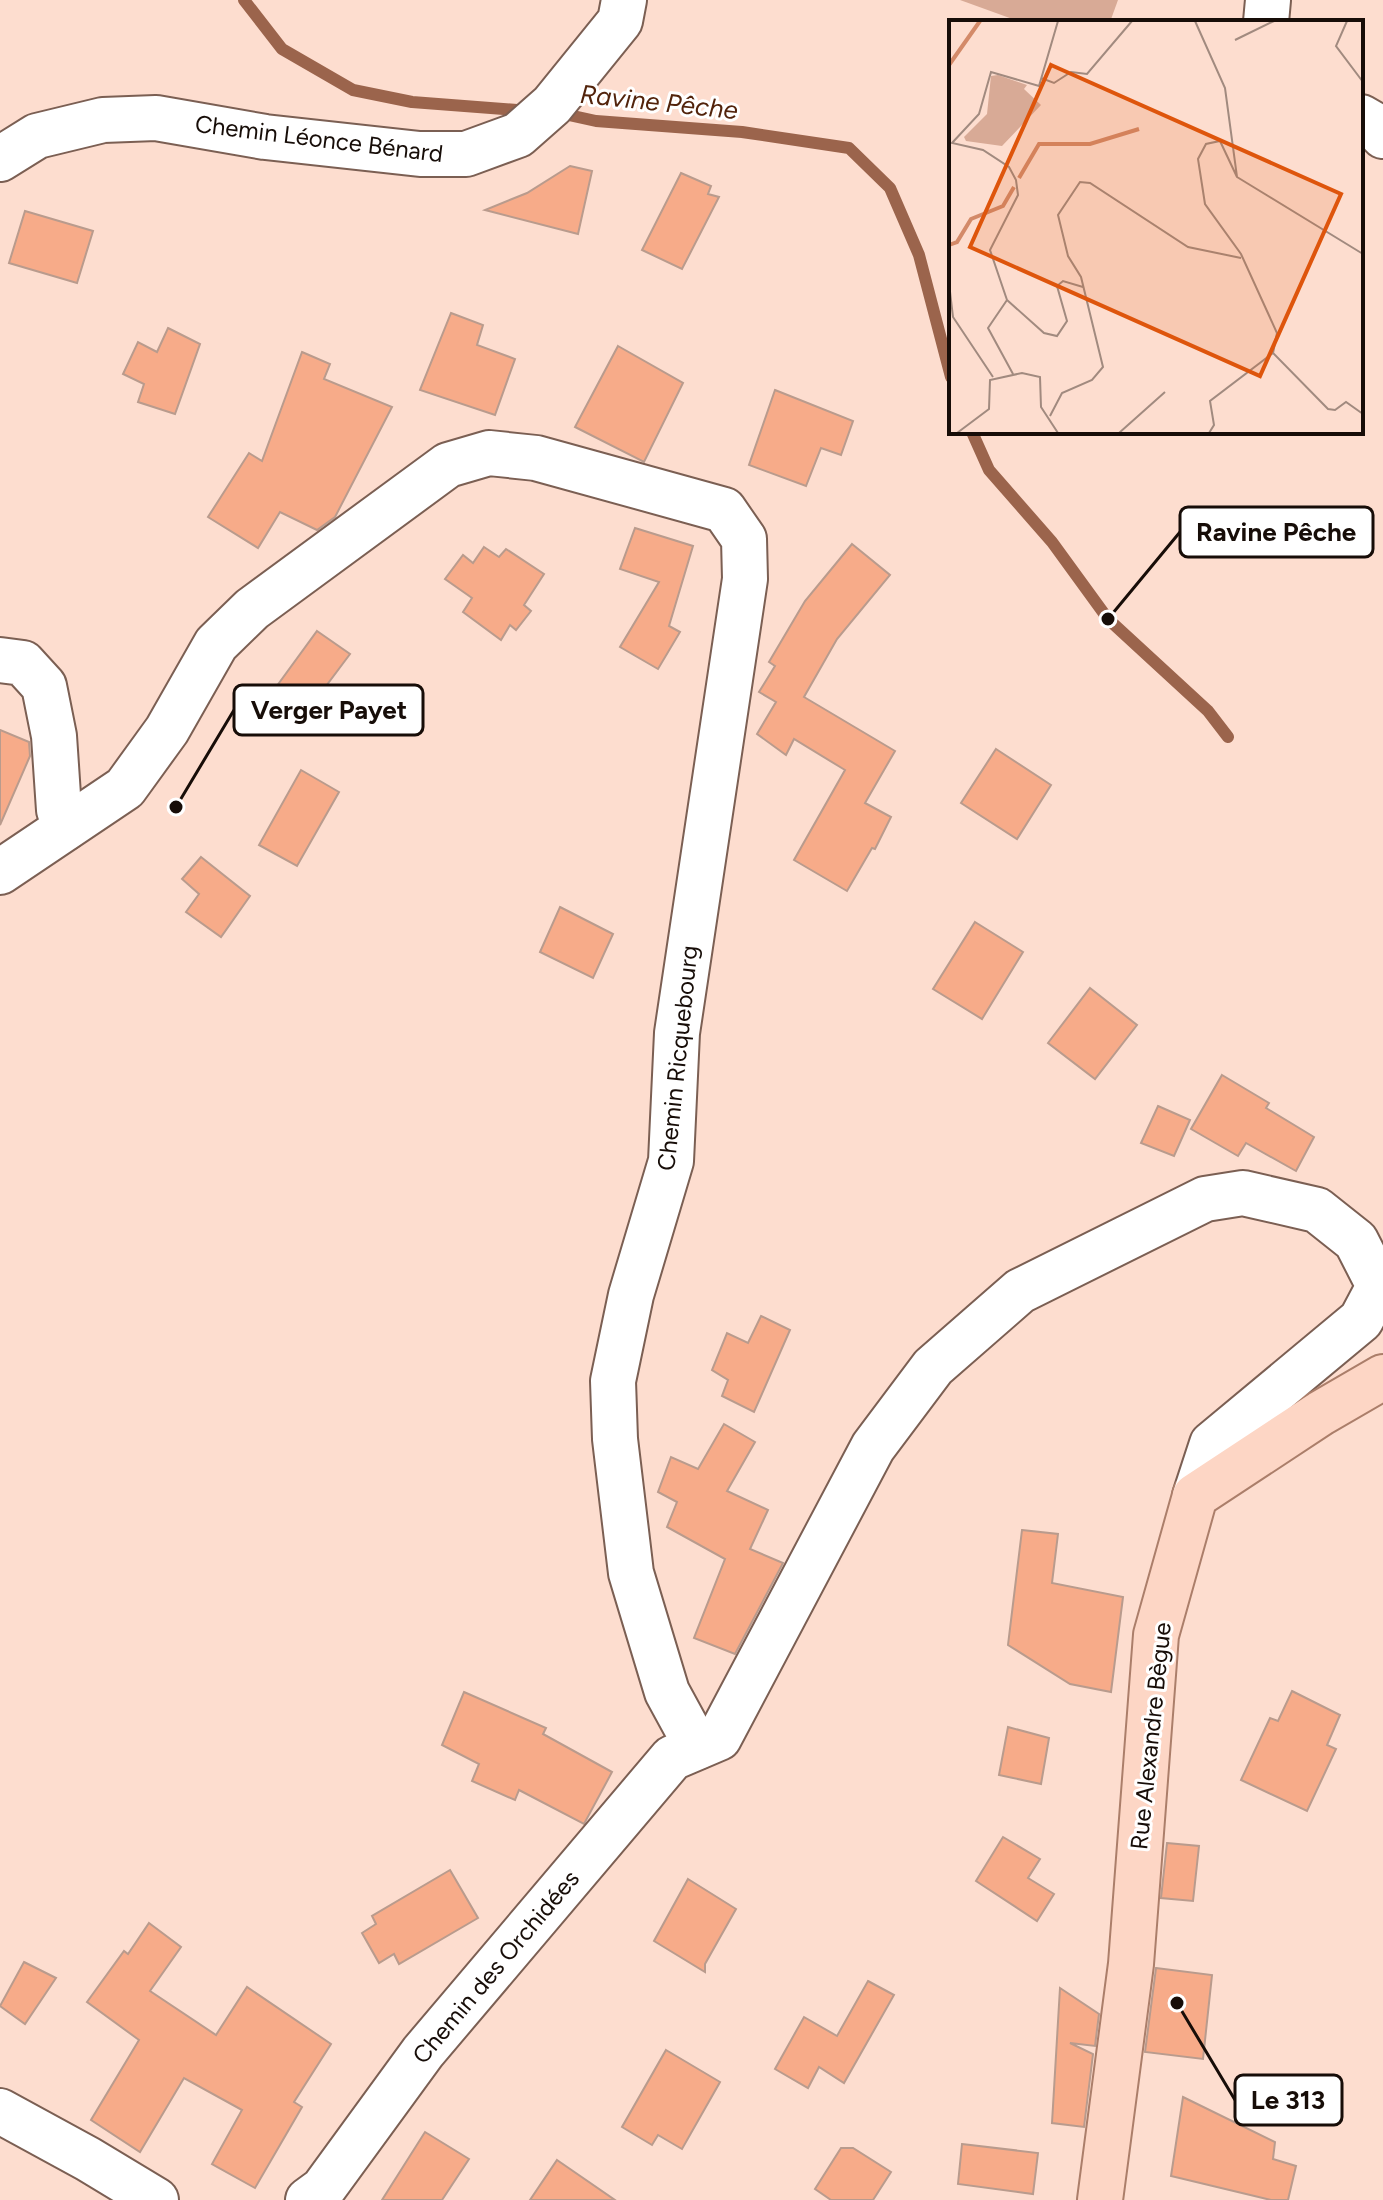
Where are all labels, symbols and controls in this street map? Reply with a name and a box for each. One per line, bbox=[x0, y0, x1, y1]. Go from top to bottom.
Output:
inset map bbox=[949, 20, 1363, 434]
water label: Ravine Pêche bbox=[579, 78, 739, 126]
street label: Chemin Léonce Bénard bbox=[193, 109, 445, 168]
callout: Ravine Pêche bbox=[1180, 507, 1373, 557]
text: Ravine Pêche bbox=[1196, 516, 1356, 548]
callout: Verger Payet bbox=[234, 685, 423, 735]
text: Verger Payet bbox=[251, 694, 407, 726]
street label: Chemin Ricquebourg bbox=[651, 944, 704, 1172]
street label: Rue Alexandre Bègue bbox=[1124, 1621, 1177, 1851]
street label: Chemin des Orchidées bbox=[406, 1864, 585, 2069]
callout: Le 313 bbox=[1235, 2075, 1342, 2125]
text: Le 313 bbox=[1251, 2084, 1325, 2116]

